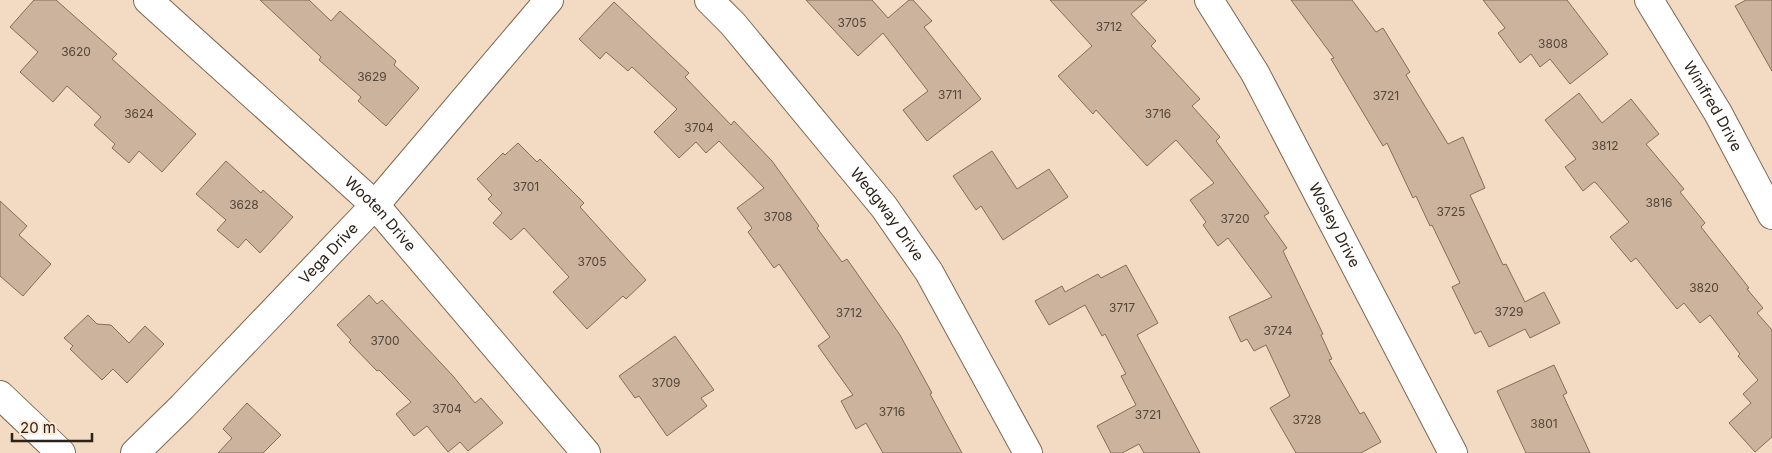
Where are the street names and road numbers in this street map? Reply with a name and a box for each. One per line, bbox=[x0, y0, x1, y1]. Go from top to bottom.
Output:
street label: Winifred Drive bbox=[1680, 57, 1747, 155]
street label: Wedgway Drive bbox=[847, 164, 928, 264]
street label: Wooten Drive bbox=[341, 172, 420, 255]
street label: Wosley Drive bbox=[1305, 179, 1365, 271]
street label: Vega Drive bbox=[295, 219, 362, 288]

